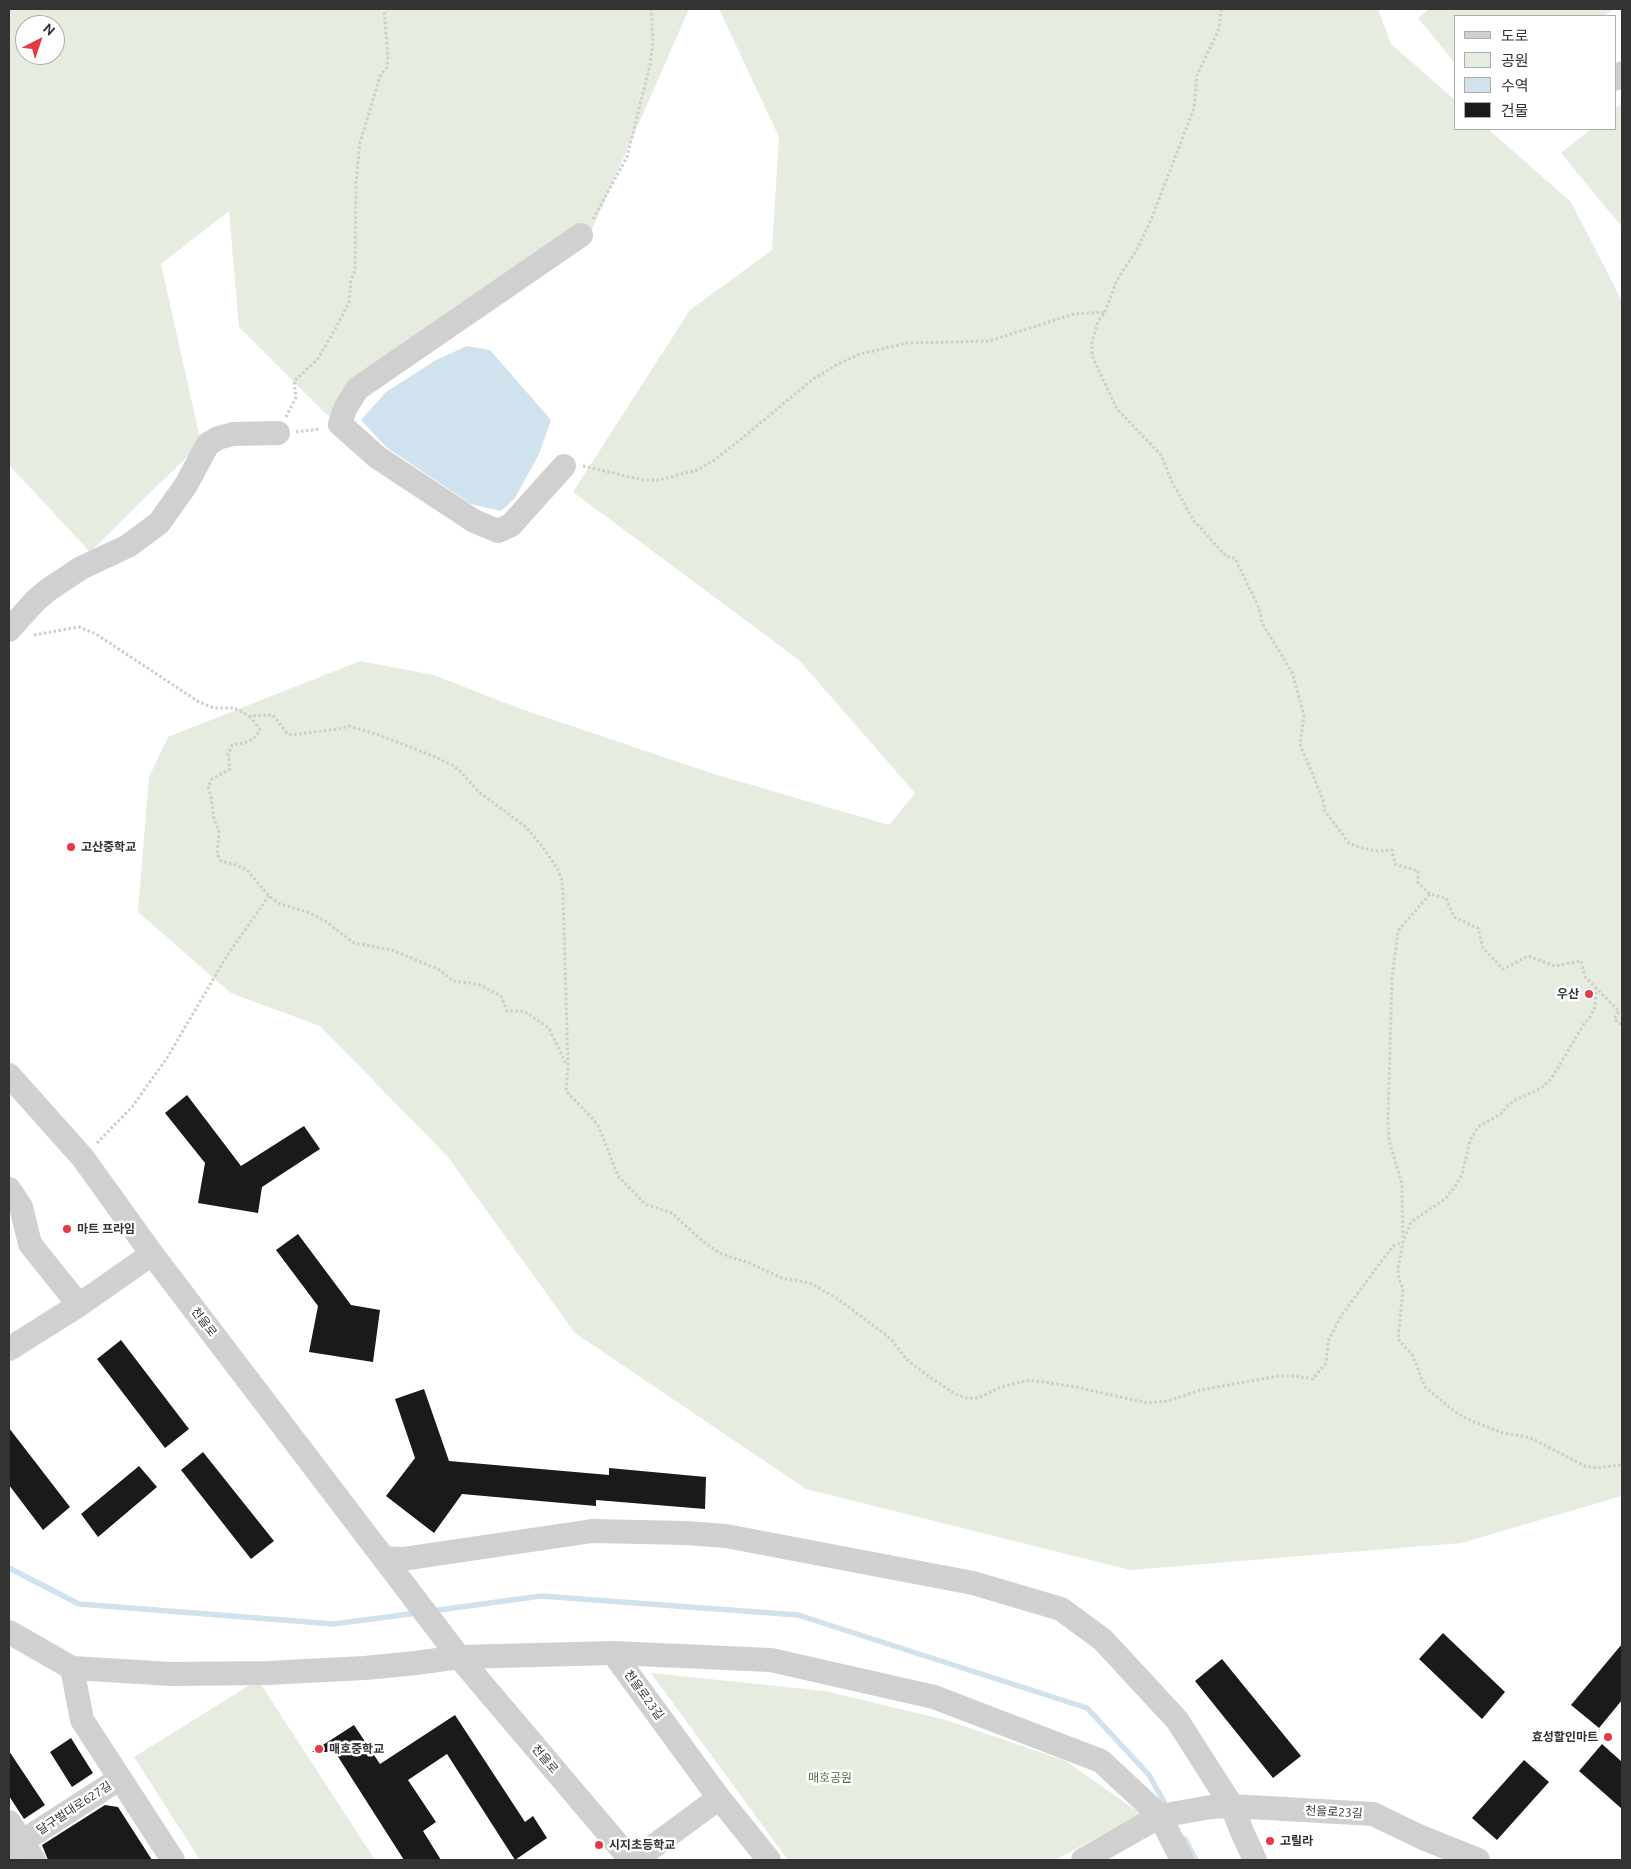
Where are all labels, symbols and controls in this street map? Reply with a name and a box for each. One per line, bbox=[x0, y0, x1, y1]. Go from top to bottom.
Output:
north arrow bbox=[15, 15, 65, 65]
legend bbox=[1454, 15, 1616, 130]
text: N bbox=[40, 20, 58, 39]
text: 도로 bbox=[1501, 27, 1529, 44]
text: 공원 bbox=[1501, 52, 1529, 69]
text: 수역 bbox=[1501, 77, 1529, 94]
text: 건물 bbox=[1501, 102, 1529, 119]
place label: 고산중학교 bbox=[81, 840, 136, 854]
marker: 고산중학교 bbox=[65, 841, 77, 853]
place label: 우산 bbox=[1557, 987, 1579, 1001]
marker: 우산 bbox=[1583, 988, 1595, 1000]
place label: 마트 프라임 bbox=[77, 1222, 135, 1236]
marker: 마트 프라임 bbox=[61, 1223, 73, 1235]
street label: 천을로 bbox=[188, 1304, 220, 1340]
street label: 천을로23길 bbox=[621, 1667, 667, 1723]
place label: 효성할인마트 bbox=[1532, 1730, 1598, 1744]
marker: 효성할인마트 bbox=[1602, 1731, 1614, 1743]
place label: 매호중학교 bbox=[329, 1742, 384, 1756]
street label: 천을로 bbox=[529, 1742, 561, 1776]
marker: 매호중학교 bbox=[313, 1743, 325, 1755]
park label: 매호공원 bbox=[808, 1771, 852, 1785]
street label: 달구벌대로627길 bbox=[34, 1778, 114, 1838]
street label: 천을로23길 bbox=[1305, 1803, 1363, 1821]
place label: 고릴라 bbox=[1280, 1834, 1313, 1848]
marker: 고릴라 bbox=[1264, 1835, 1276, 1847]
place label: 시지초등학교 bbox=[609, 1838, 675, 1852]
marker: 시지초등학교 bbox=[593, 1839, 605, 1851]

